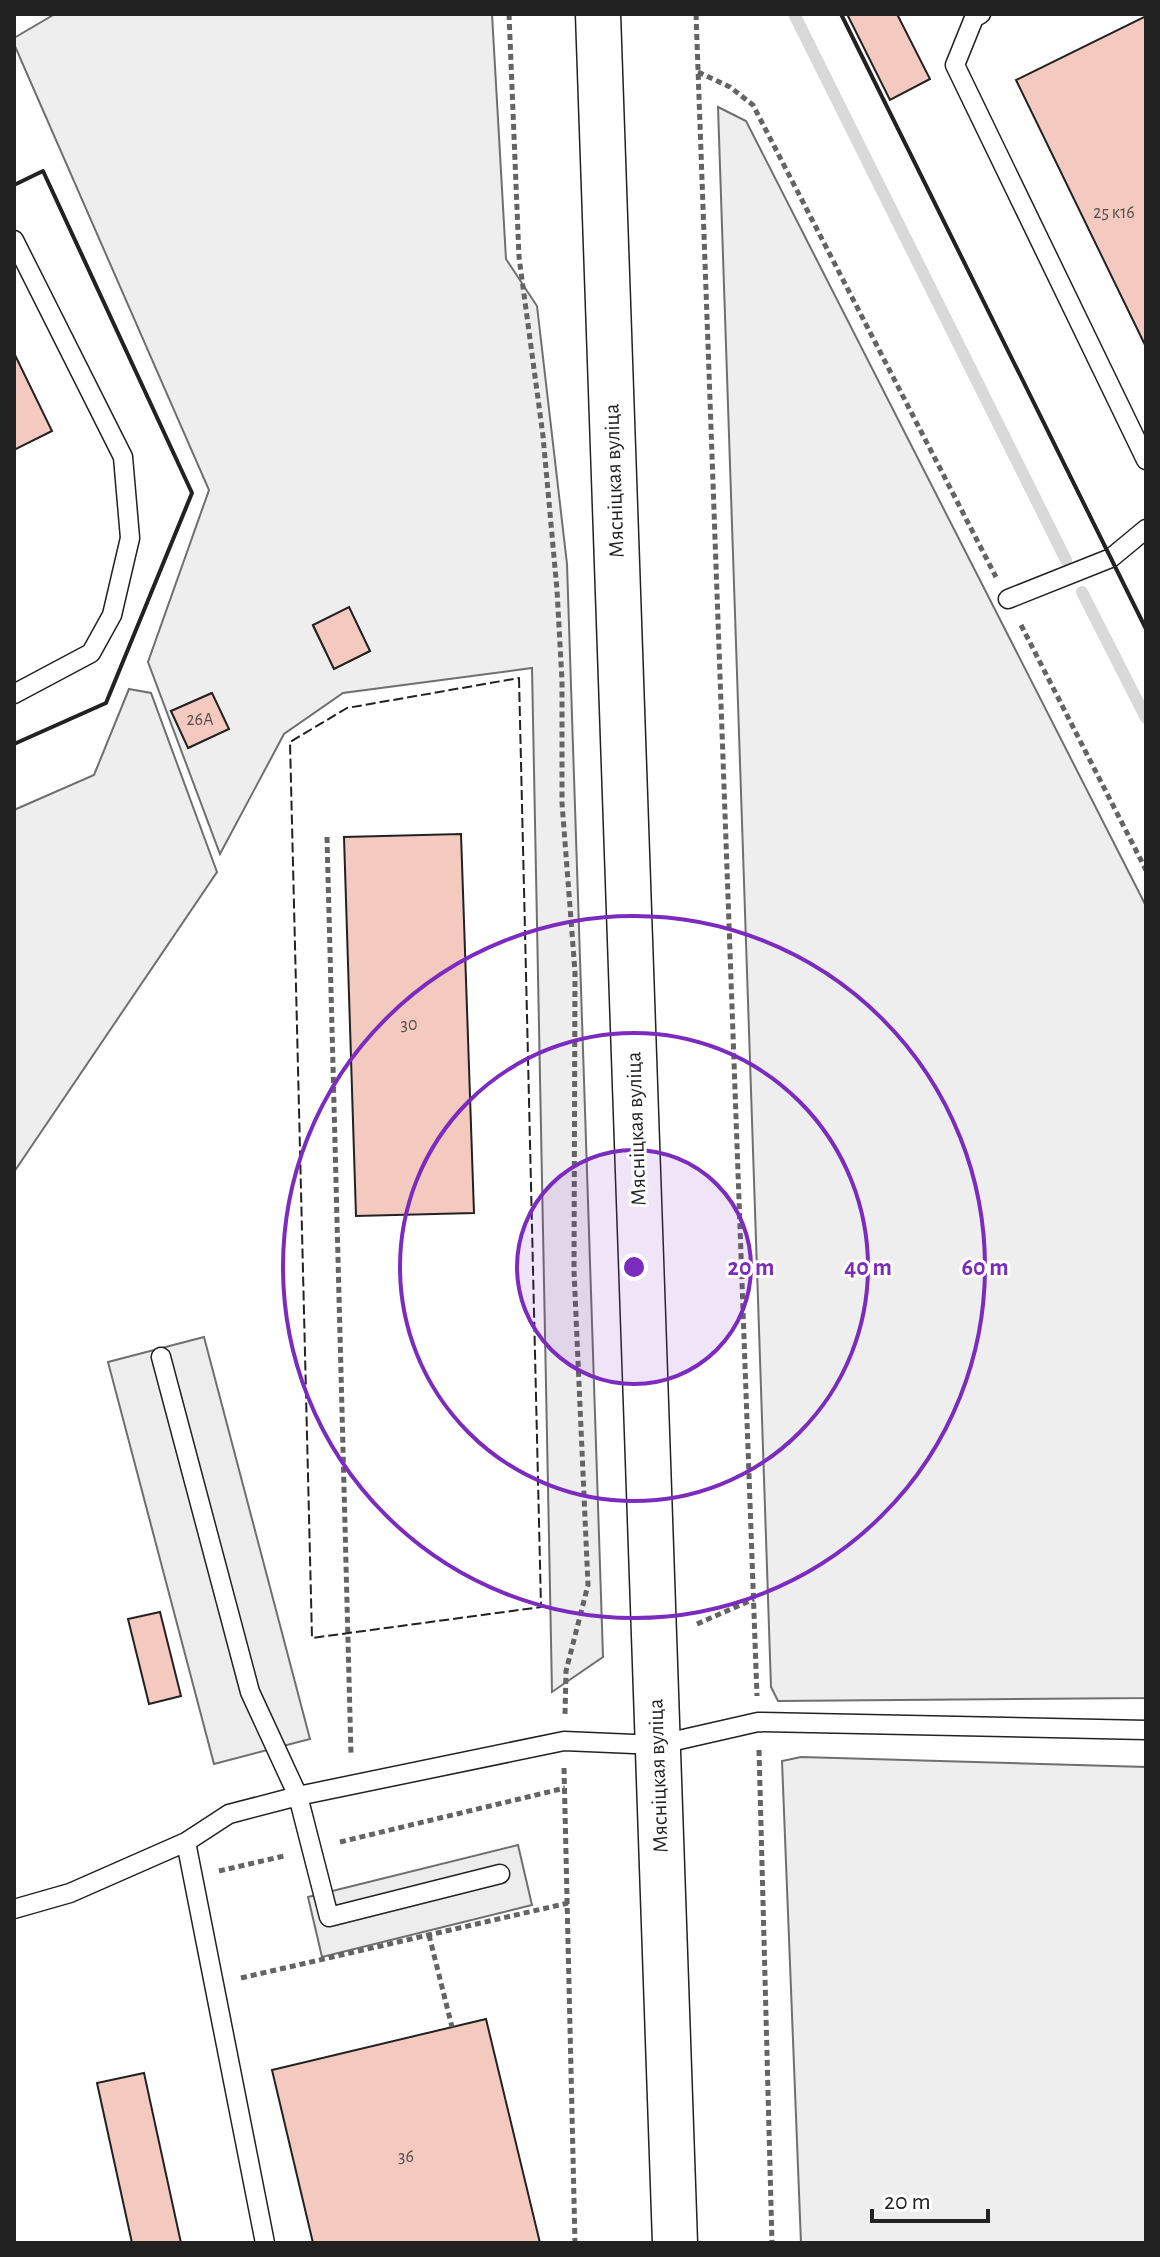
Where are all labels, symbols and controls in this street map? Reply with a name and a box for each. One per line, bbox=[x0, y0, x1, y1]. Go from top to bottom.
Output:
house number: 25 к16 bbox=[1093, 204, 1135, 222]
street label: Мясніцкая вуліца bbox=[600, 403, 628, 559]
house number: 26А bbox=[186, 711, 214, 729]
house number: 30 bbox=[401, 1016, 417, 1034]
street label: Мясніцкая вуліца bbox=[622, 1051, 650, 1207]
centre of rings bbox=[620, 1253, 648, 1281]
text: 20 m bbox=[728, 1256, 774, 1280]
text: 40 m bbox=[844, 1256, 892, 1280]
text: 60 m bbox=[961, 1256, 1009, 1280]
street label: Мясніцкая вуліца bbox=[644, 1698, 672, 1854]
house number: 36 bbox=[398, 2148, 414, 2166]
scale bar bbox=[872, 2173, 988, 2223]
text: 20 m bbox=[884, 2190, 931, 2214]

